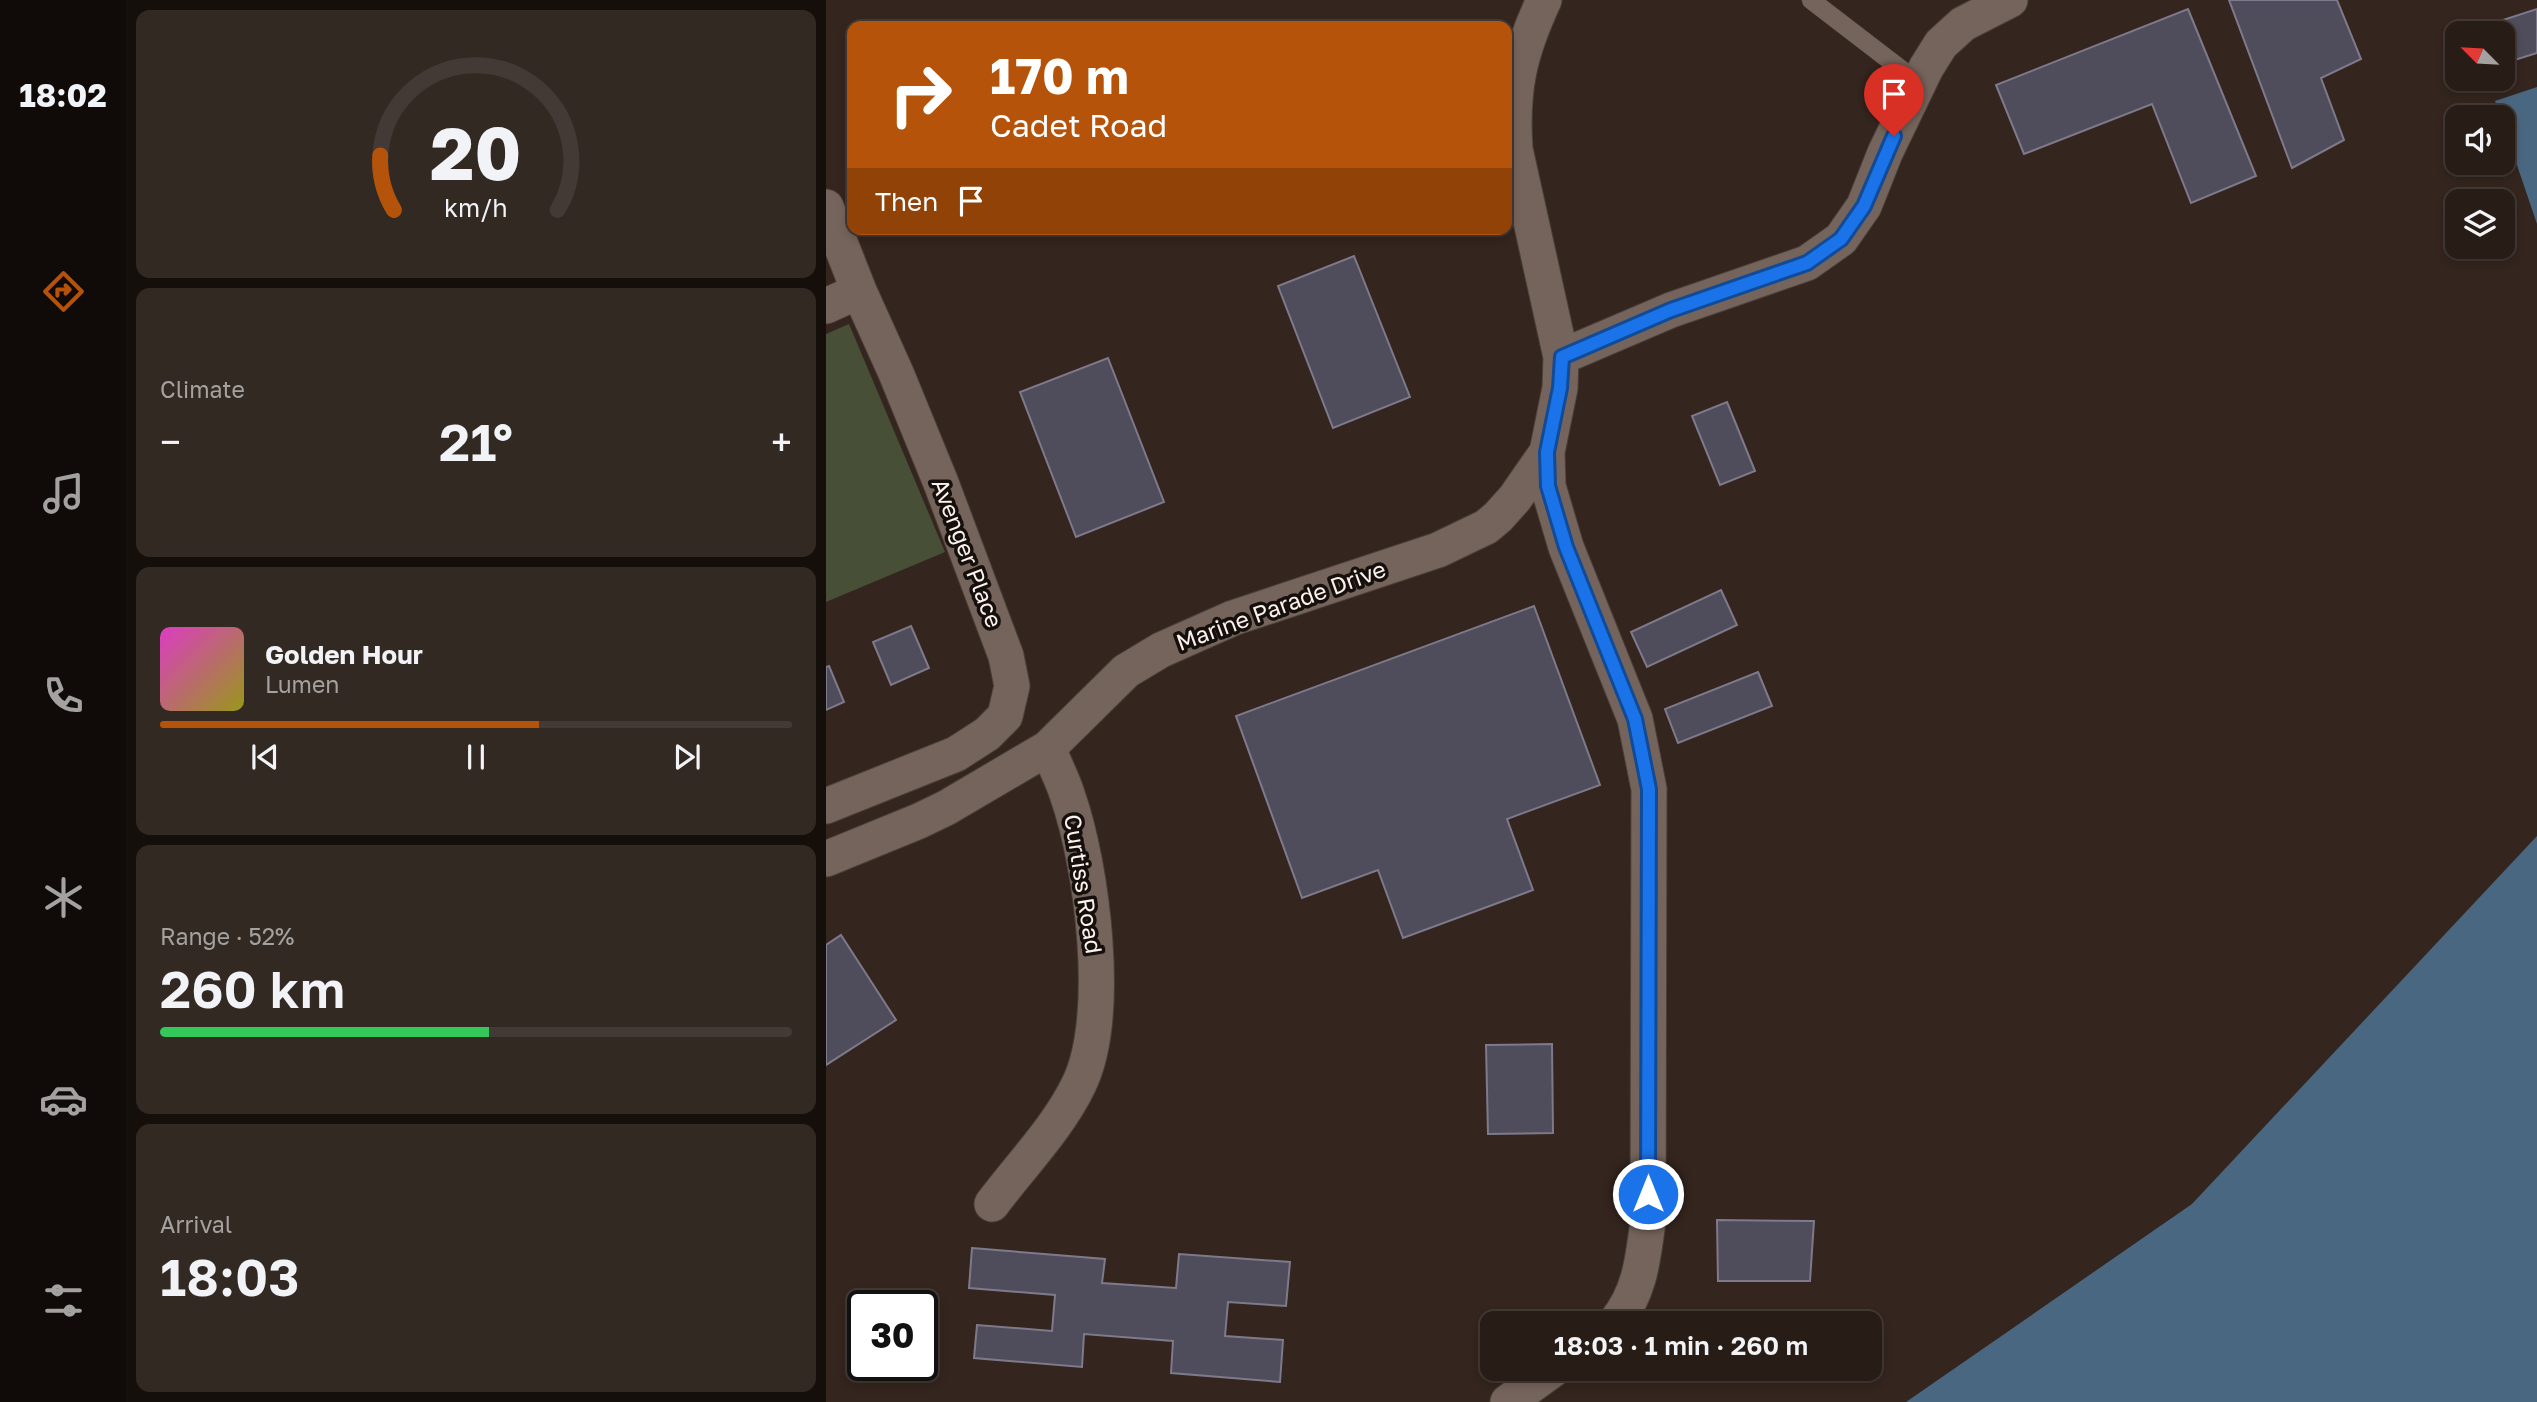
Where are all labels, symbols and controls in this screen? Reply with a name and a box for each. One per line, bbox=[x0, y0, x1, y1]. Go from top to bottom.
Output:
north arrow bbox=[2445, 21, 2515, 91]
map controls bbox=[2445, 21, 2515, 259]
text: 170 m bbox=[990, 46, 1129, 105]
icon: right bbox=[875, 49, 966, 140]
pin bbox=[1864, 64, 1924, 136]
icon: arrive bbox=[1875, 75, 1913, 113]
text: 18:02 bbox=[19, 76, 107, 114]
button: sound bbox=[2445, 105, 2515, 175]
text: Cadet Road bbox=[990, 106, 1167, 144]
text: 20 bbox=[430, 110, 522, 197]
icon: arrive bbox=[952, 182, 990, 220]
text: Then bbox=[875, 186, 938, 217]
button: layers bbox=[2445, 189, 2515, 259]
text: km/h bbox=[444, 192, 508, 223]
icon: directions bbox=[39, 267, 88, 316]
text: Climate bbox=[160, 375, 245, 403]
text: 21° bbox=[439, 410, 513, 472]
text: − bbox=[160, 419, 181, 464]
text: + bbox=[771, 419, 792, 464]
icon: music bbox=[39, 469, 88, 518]
street label: Avenger Place bbox=[927, 474, 1009, 631]
street label: Marine Parade Drive bbox=[1172, 554, 1389, 656]
text: Golden Hour bbox=[265, 639, 423, 670]
text: Lumen bbox=[265, 670, 339, 698]
icon: phone bbox=[39, 671, 88, 720]
icon: previous bbox=[246, 738, 284, 776]
icon: pause bbox=[457, 738, 495, 776]
icon: next bbox=[668, 738, 706, 776]
street label: Curtiss Road bbox=[1059, 812, 1109, 956]
icon: climate bbox=[39, 873, 88, 922]
text: Range · 52% bbox=[160, 922, 294, 950]
text: 260 km bbox=[160, 957, 345, 1019]
icon: car bbox=[39, 1075, 88, 1124]
position arrow bbox=[1611, 1157, 1685, 1231]
text: Arrival bbox=[160, 1210, 232, 1238]
text: 18:03 bbox=[160, 1245, 300, 1307]
icon: filters bbox=[39, 1276, 88, 1325]
speed limit sign: 30 bbox=[847, 1290, 938, 1381]
text: 18:03 · 1 min · 260 m bbox=[1554, 1330, 1808, 1361]

